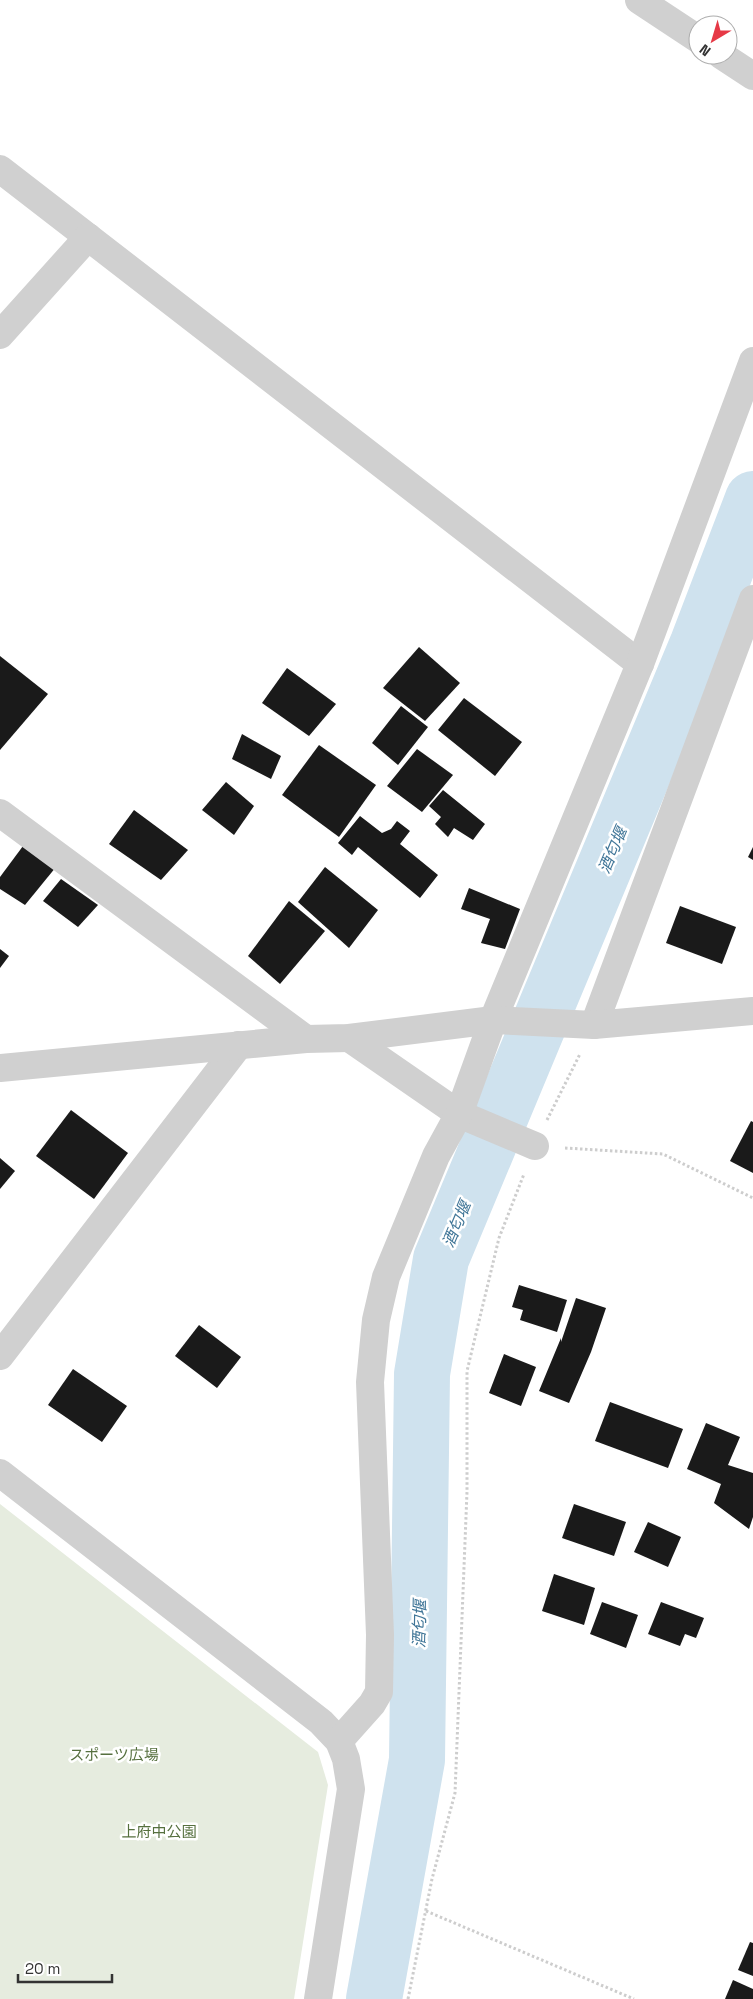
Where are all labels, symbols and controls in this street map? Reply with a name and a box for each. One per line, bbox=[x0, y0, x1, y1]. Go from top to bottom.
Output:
north arrow bbox=[688, 15, 738, 65]
text: N bbox=[696, 40, 714, 60]
water label: 酒匂堰 bbox=[593, 821, 633, 876]
water label: 酒匂堰 bbox=[437, 1195, 477, 1250]
water label: 酒匂堰 bbox=[409, 1597, 430, 1648]
park label: スポーツ広場 bbox=[69, 1745, 159, 1764]
park label: 上府中公園 bbox=[121, 1822, 197, 1841]
scale bar bbox=[18, 1952, 111, 1984]
text: 20 m bbox=[25, 1959, 60, 1978]

